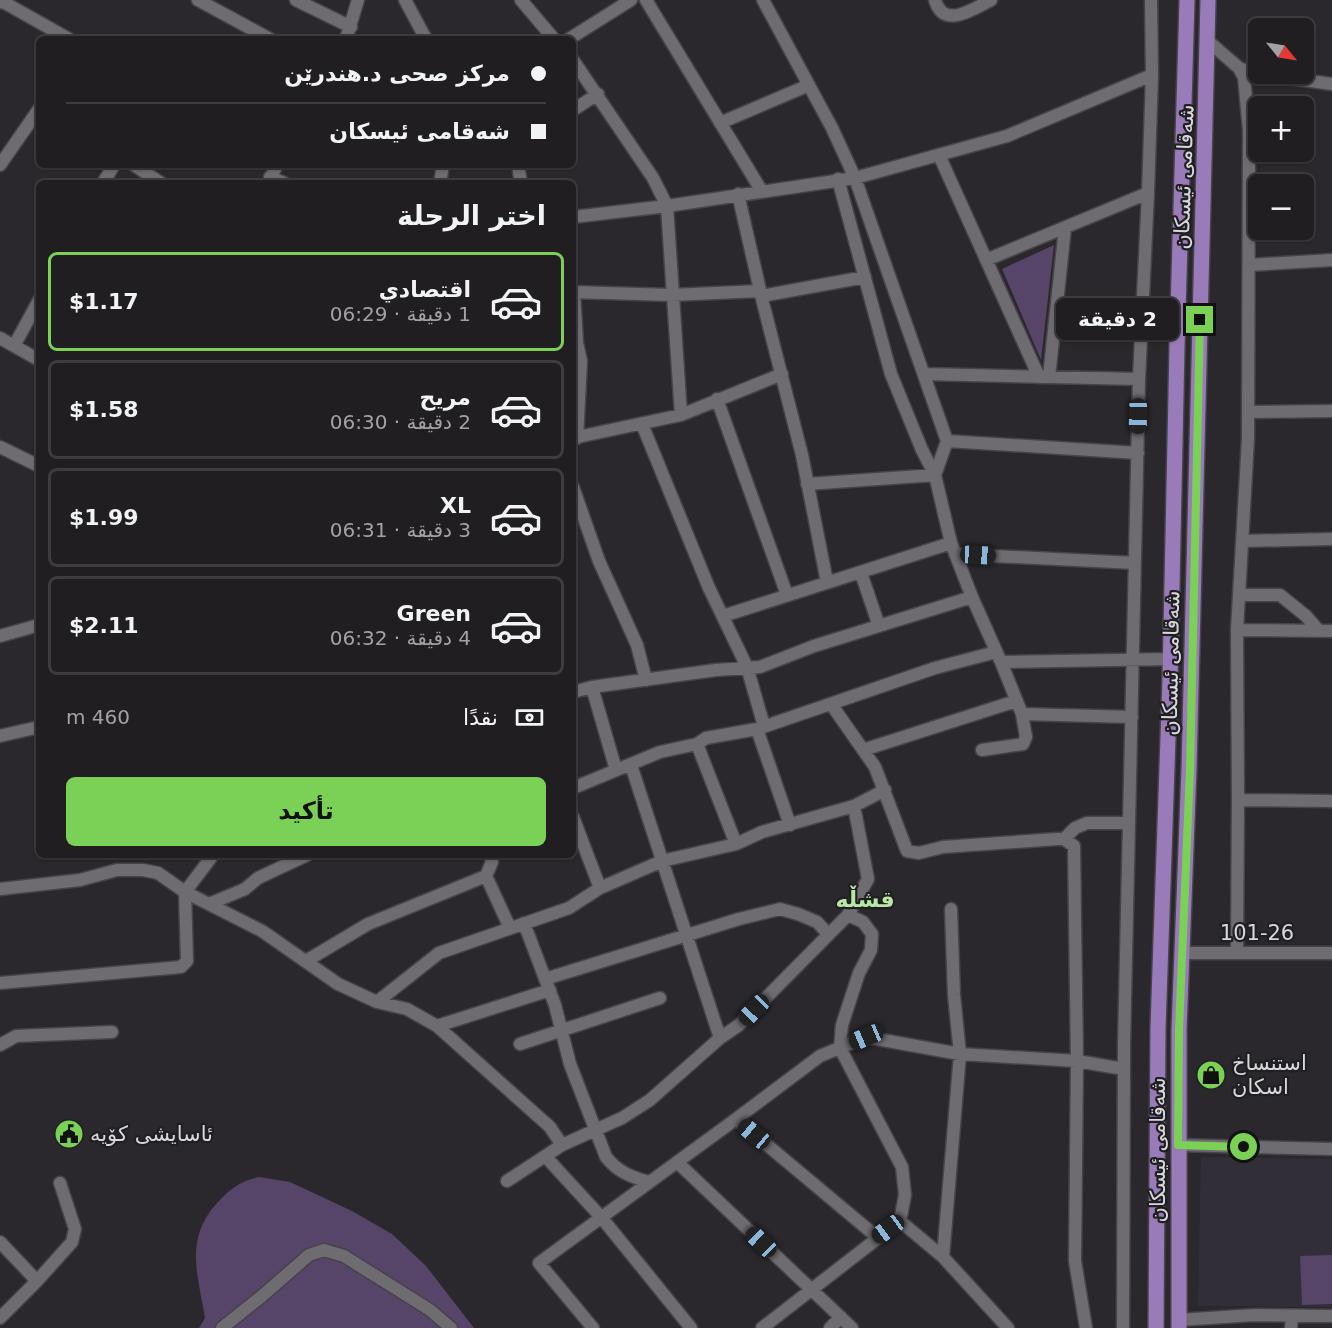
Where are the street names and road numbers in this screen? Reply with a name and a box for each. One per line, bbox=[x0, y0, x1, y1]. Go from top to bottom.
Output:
street label: شەقامی ئیسکان bbox=[1169, 104, 1199, 250]
street label: شەقامی ئیسکان bbox=[1158, 590, 1184, 736]
street label: 101-26 bbox=[1220, 921, 1294, 945]
street label: شەقامی ئیسکان bbox=[1146, 1077, 1170, 1223]

